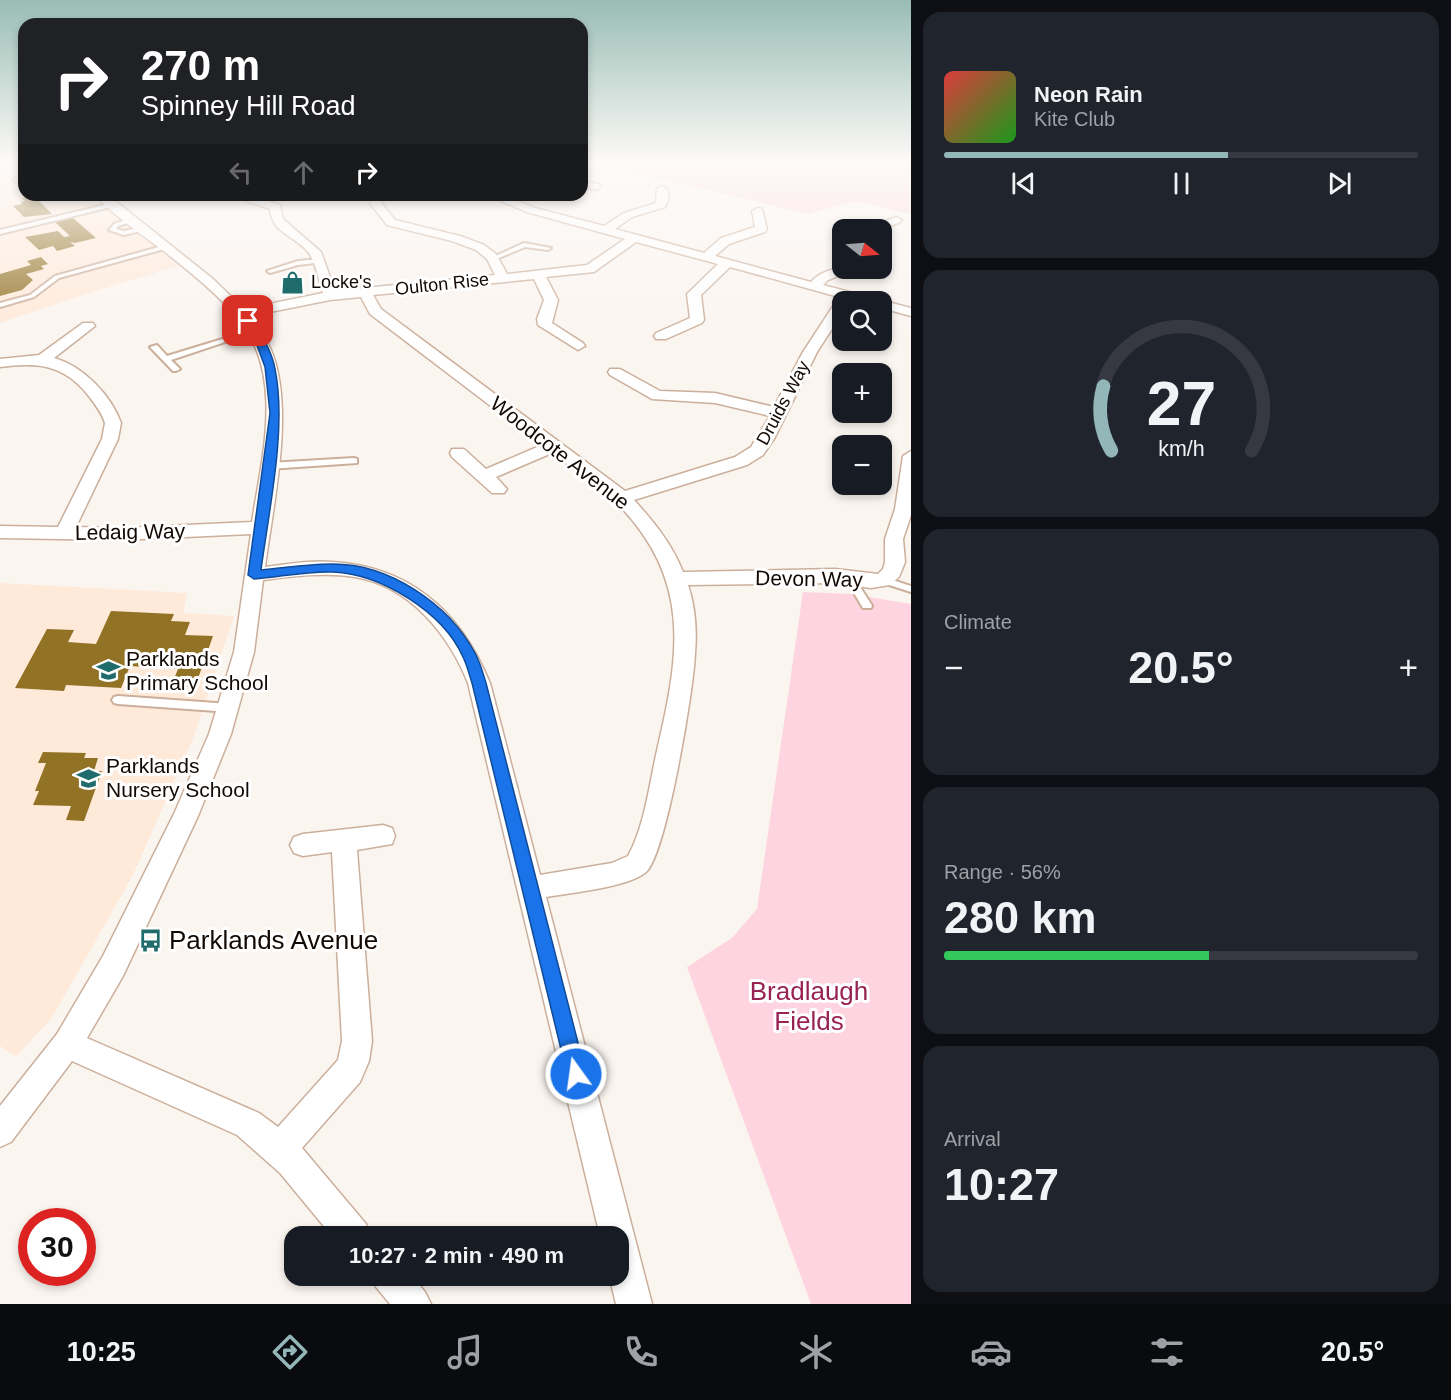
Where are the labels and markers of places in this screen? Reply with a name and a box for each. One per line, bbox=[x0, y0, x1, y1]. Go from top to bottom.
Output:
shop icon: Locke's bbox=[280, 269, 306, 295]
place label: Locke's bbox=[311, 272, 371, 292]
pin bbox=[222, 295, 273, 346]
place label: Parklands Primary School bbox=[126, 647, 268, 694]
school or university icon: Parklands Primary School bbox=[95, 658, 121, 684]
place label: Parklands Nursery School bbox=[106, 754, 250, 801]
school or university icon: Parklands Nursery School bbox=[75, 765, 101, 791]
place label: Parklands Avenue bbox=[169, 925, 378, 955]
bus stop icon: Parklands Avenue bbox=[138, 927, 164, 953]

